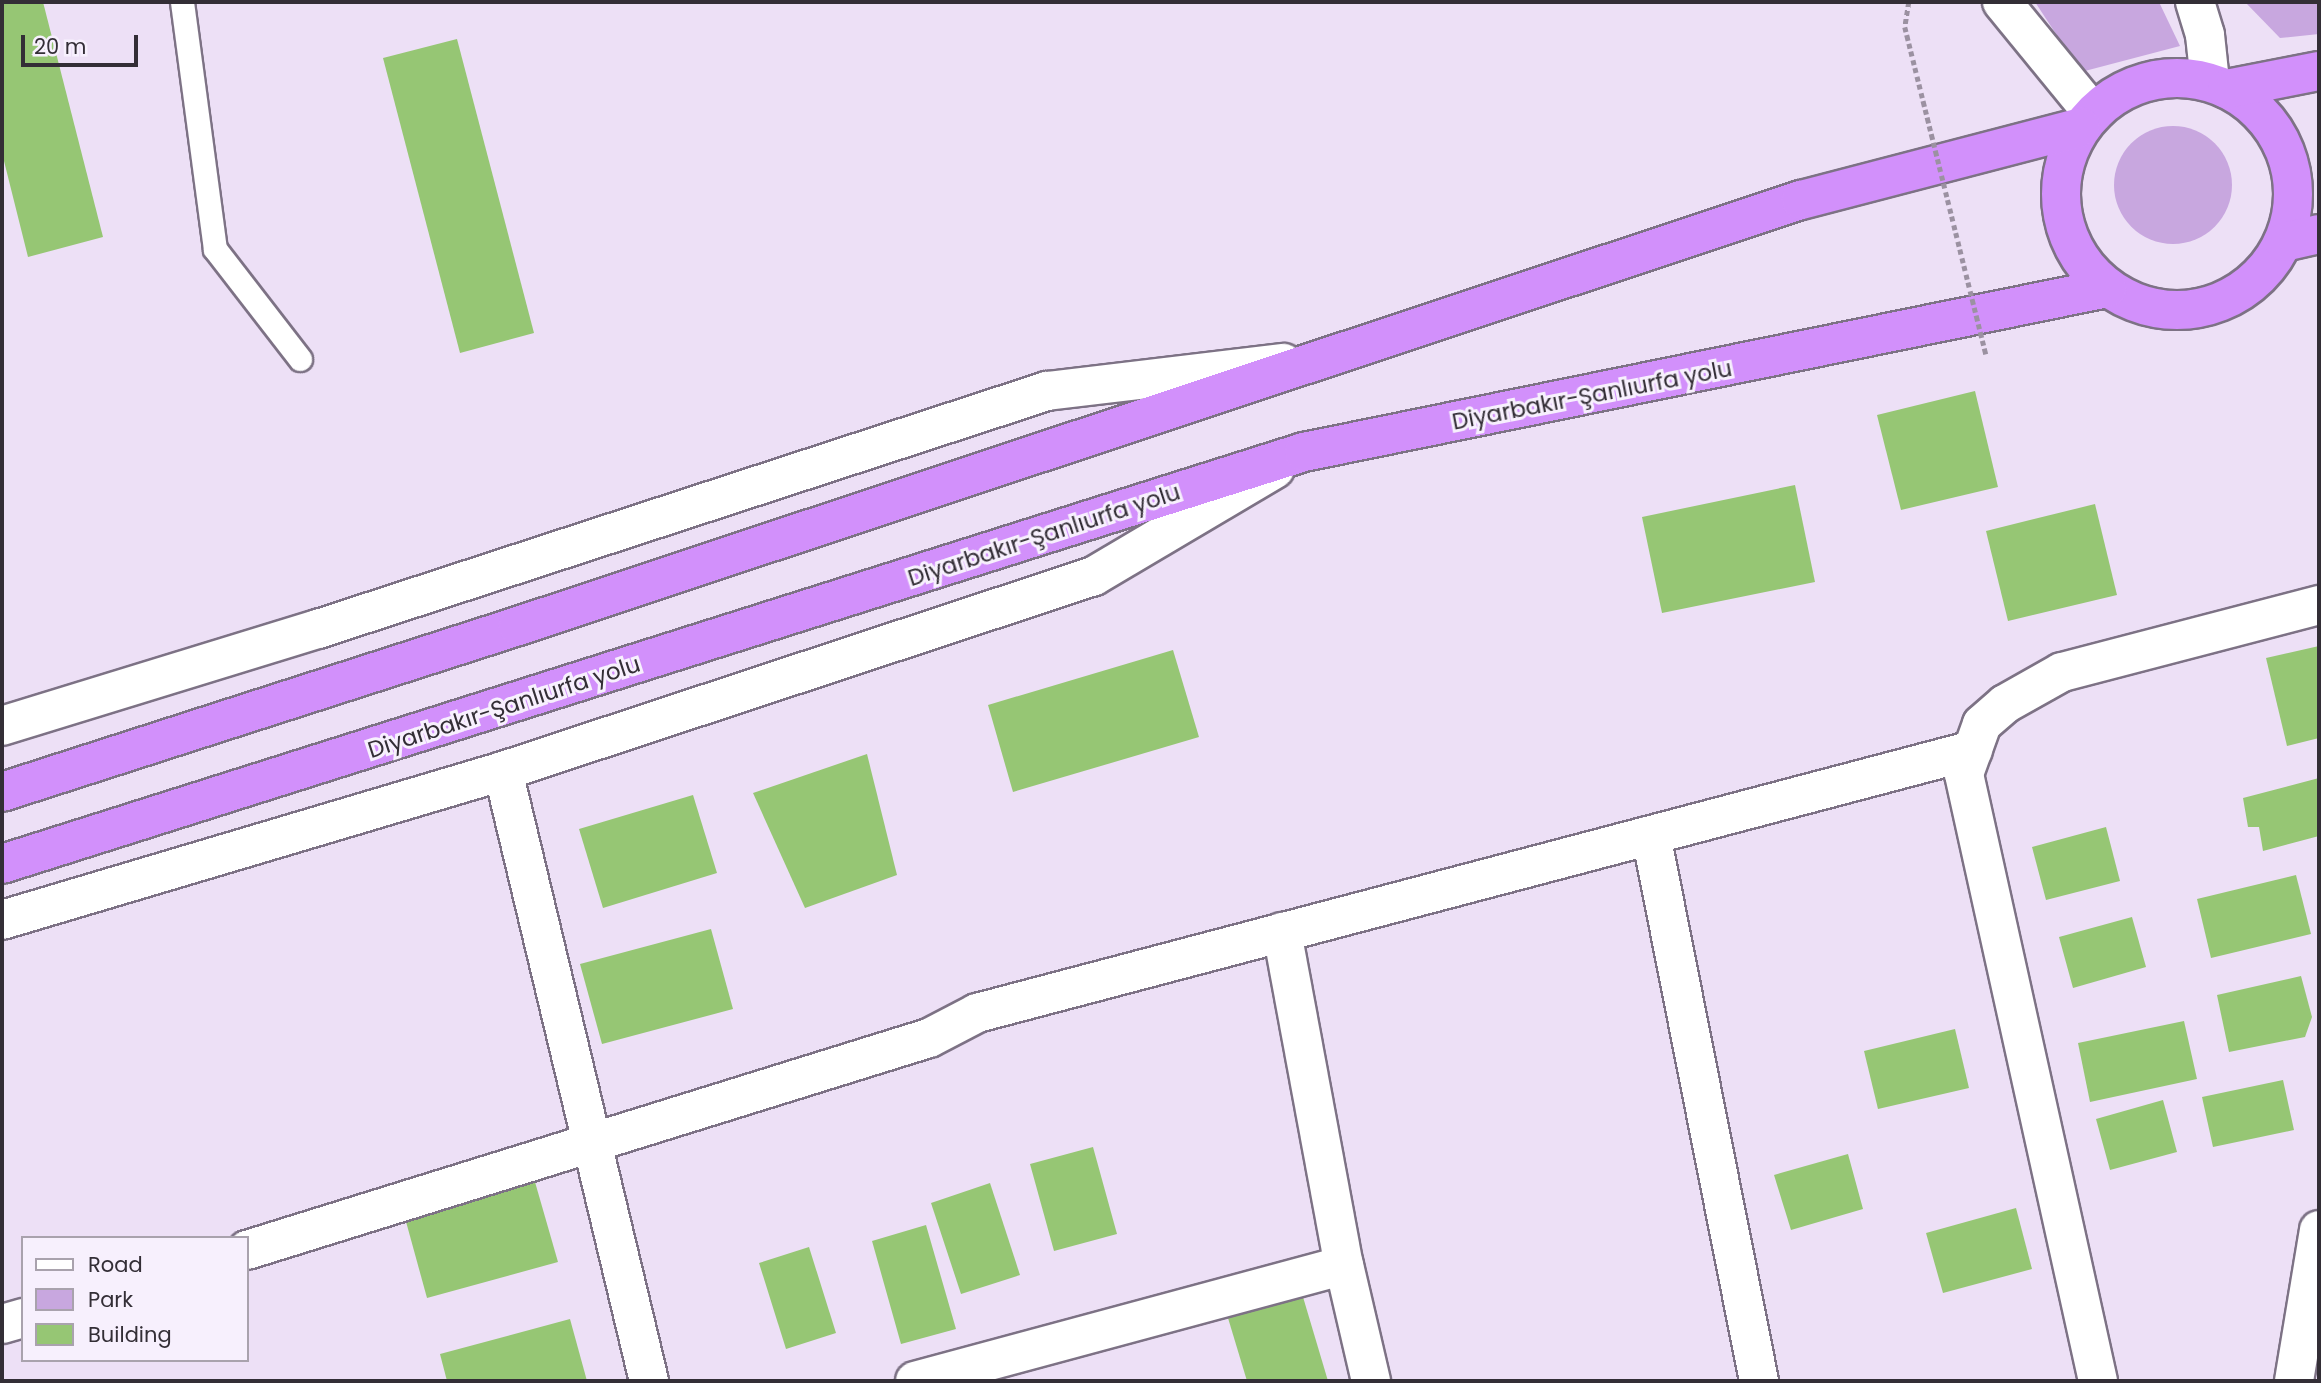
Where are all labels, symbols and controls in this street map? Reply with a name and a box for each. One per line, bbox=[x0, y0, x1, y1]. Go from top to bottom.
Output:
scale bar bbox=[24, 21, 142, 65]
text: 20 m bbox=[34, 32, 87, 61]
street label: Diyarbakır-Şanlıurfa yolu bbox=[1450, 354, 1734, 436]
street label: Diyarbakır-Şanlıurfa yolu bbox=[904, 478, 1184, 592]
street label: Diyarbakır-Şanlıurfa yolu bbox=[364, 650, 644, 764]
legend bbox=[21, 1236, 248, 1362]
text: Road bbox=[88, 1250, 143, 1279]
text: Park bbox=[88, 1285, 133, 1314]
text: Building bbox=[88, 1320, 172, 1349]

